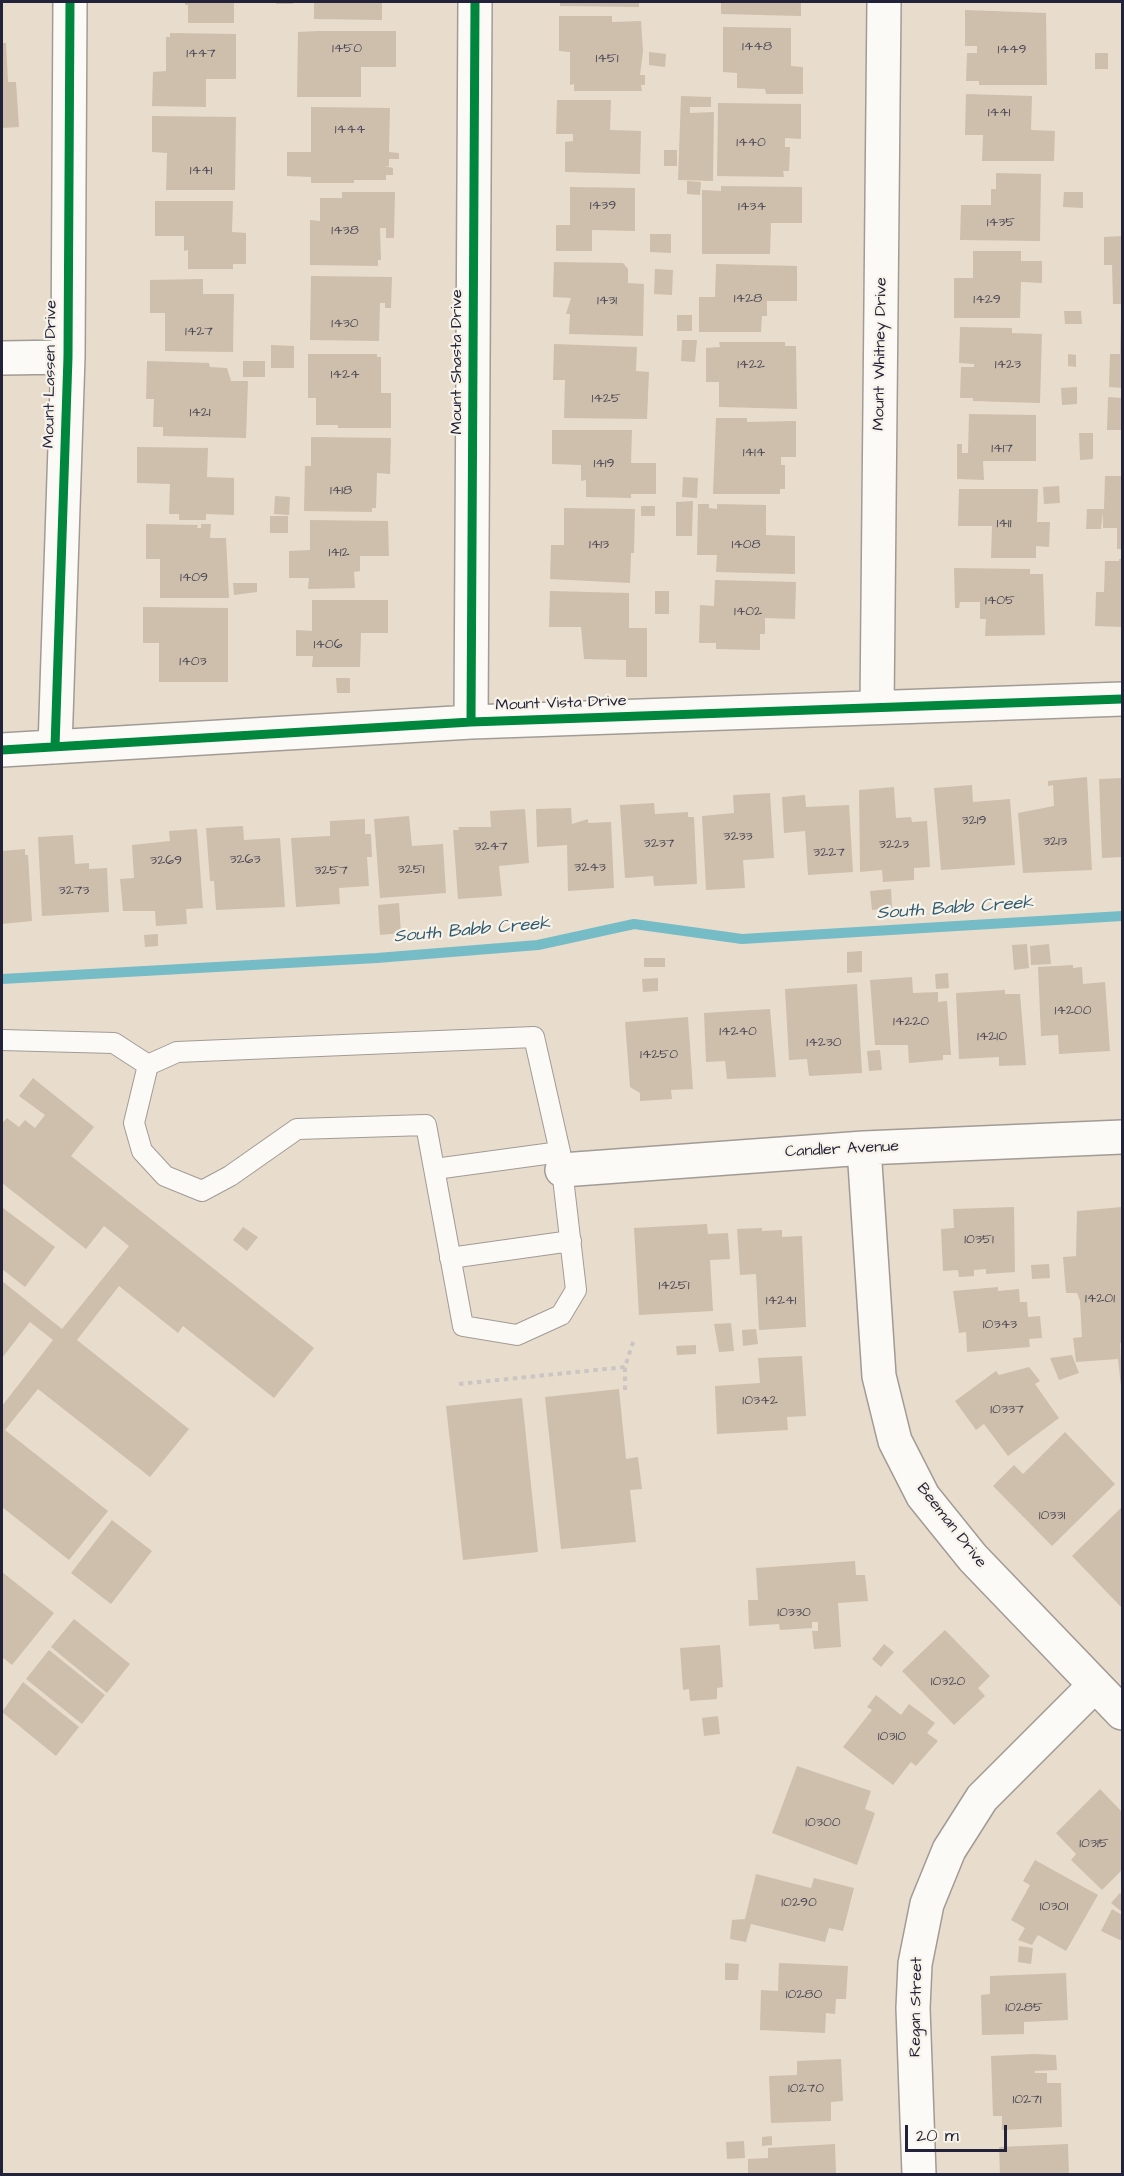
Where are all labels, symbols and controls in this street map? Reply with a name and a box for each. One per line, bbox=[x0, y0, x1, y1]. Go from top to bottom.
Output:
house number: 1448 bbox=[742, 39, 772, 55]
house number: 1450 bbox=[332, 41, 362, 57]
house number: 1449 bbox=[998, 42, 1026, 58]
house number: 1447 bbox=[186, 46, 216, 62]
house number: 1451 bbox=[595, 51, 619, 67]
house number: 1441 bbox=[988, 105, 1010, 121]
house number: 1444 bbox=[335, 122, 365, 138]
house number: 1440 bbox=[736, 135, 766, 151]
house number: 1441 bbox=[190, 163, 212, 179]
house number: 1439 bbox=[590, 198, 616, 214]
house number: 1434 bbox=[738, 199, 766, 215]
house number: 1435 bbox=[987, 215, 1015, 231]
house number: 1438 bbox=[331, 223, 359, 239]
street label: Mount Whitney Drive bbox=[870, 277, 892, 431]
street label: Mount Shasta Drive bbox=[448, 289, 468, 435]
house number: 1428 bbox=[734, 291, 762, 307]
house number: 1429 bbox=[973, 292, 1001, 308]
house number: 1431 bbox=[597, 293, 617, 309]
street label: Mount Lassen Drive bbox=[40, 300, 62, 448]
house number: 1430 bbox=[331, 316, 359, 332]
house number: 1427 bbox=[185, 324, 213, 340]
house number: 1422 bbox=[737, 357, 765, 373]
house number: 1423 bbox=[995, 357, 1021, 373]
house number: 1424 bbox=[331, 367, 359, 383]
house number: 1425 bbox=[591, 391, 621, 407]
house number: 1421 bbox=[189, 405, 211, 421]
house number: 1417 bbox=[991, 441, 1013, 457]
house number: 1414 bbox=[743, 445, 765, 461]
house number: 1419 bbox=[593, 456, 615, 472]
house number: 1418 bbox=[330, 483, 352, 499]
house number: 1411 bbox=[997, 516, 1011, 532]
house number: 1413 bbox=[589, 537, 609, 553]
house number: 1408 bbox=[731, 537, 761, 553]
house number: 1412 bbox=[328, 545, 350, 561]
house number: 1409 bbox=[180, 570, 208, 586]
house number: 1405 bbox=[985, 593, 1015, 609]
house number: 1402 bbox=[734, 604, 762, 620]
house number: 1406 bbox=[314, 637, 342, 653]
house number: 1403 bbox=[179, 654, 207, 670]
street label: Mount Vista Drive bbox=[495, 692, 627, 716]
house number: 3219 bbox=[962, 813, 986, 829]
house number: 3233 bbox=[723, 829, 753, 845]
house number: 3213 bbox=[1043, 834, 1067, 850]
house number: 3237 bbox=[644, 836, 674, 852]
house number: 3223 bbox=[879, 837, 909, 853]
house number: 3247 bbox=[474, 839, 508, 855]
house number: 3227 bbox=[813, 845, 845, 861]
house number: 3263 bbox=[229, 852, 261, 868]
house number: 3269 bbox=[150, 853, 182, 869]
house number: 3243 bbox=[574, 860, 606, 876]
house number: 3251 bbox=[398, 862, 424, 878]
house number: 3257 bbox=[314, 863, 348, 879]
house number: 3273 bbox=[59, 883, 89, 899]
water label: South Babb Creek bbox=[876, 893, 1034, 925]
water label: South Babb Creek bbox=[393, 913, 551, 949]
house number: 14200 bbox=[1055, 1003, 1091, 1019]
house number: 14220 bbox=[893, 1014, 929, 1030]
house number: 14240 bbox=[719, 1024, 757, 1040]
house number: 14210 bbox=[977, 1029, 1007, 1045]
house number: 14230 bbox=[806, 1035, 842, 1051]
house number: 14250 bbox=[640, 1047, 678, 1063]
street label: Candler Avenue bbox=[785, 1137, 899, 1163]
house number: 10351 bbox=[964, 1232, 994, 1248]
house number: 14251 bbox=[658, 1278, 690, 1294]
house number: 14201 bbox=[1085, 1291, 1115, 1307]
house number: 14241 bbox=[766, 1293, 796, 1309]
house number: 10343 bbox=[983, 1317, 1017, 1333]
house number: 10342 bbox=[742, 1393, 778, 1409]
house number: 10337 bbox=[990, 1402, 1024, 1418]
street label: Beeman Drive bbox=[912, 1480, 990, 1572]
house number: 10331 bbox=[1039, 1508, 1065, 1524]
house number: 10330 bbox=[777, 1605, 811, 1621]
house number: 10320 bbox=[931, 1674, 965, 1690]
house number: 10310 bbox=[878, 1729, 906, 1745]
house number: 10300 bbox=[805, 1815, 841, 1831]
house number: 10315 bbox=[1079, 1836, 1109, 1852]
house number: 10290 bbox=[781, 1895, 817, 1911]
house number: 10301 bbox=[1040, 1899, 1068, 1915]
street label: Regan Street bbox=[907, 1957, 927, 2057]
house number: 10280 bbox=[786, 1987, 822, 2003]
house number: 10285 bbox=[1005, 2000, 1043, 2016]
house number: 10270 bbox=[788, 2081, 824, 2097]
house number: 10271 bbox=[1012, 2092, 1042, 2108]
scale bar bbox=[908, 2113, 1010, 2151]
text: 20 m bbox=[916, 2123, 959, 2148]

